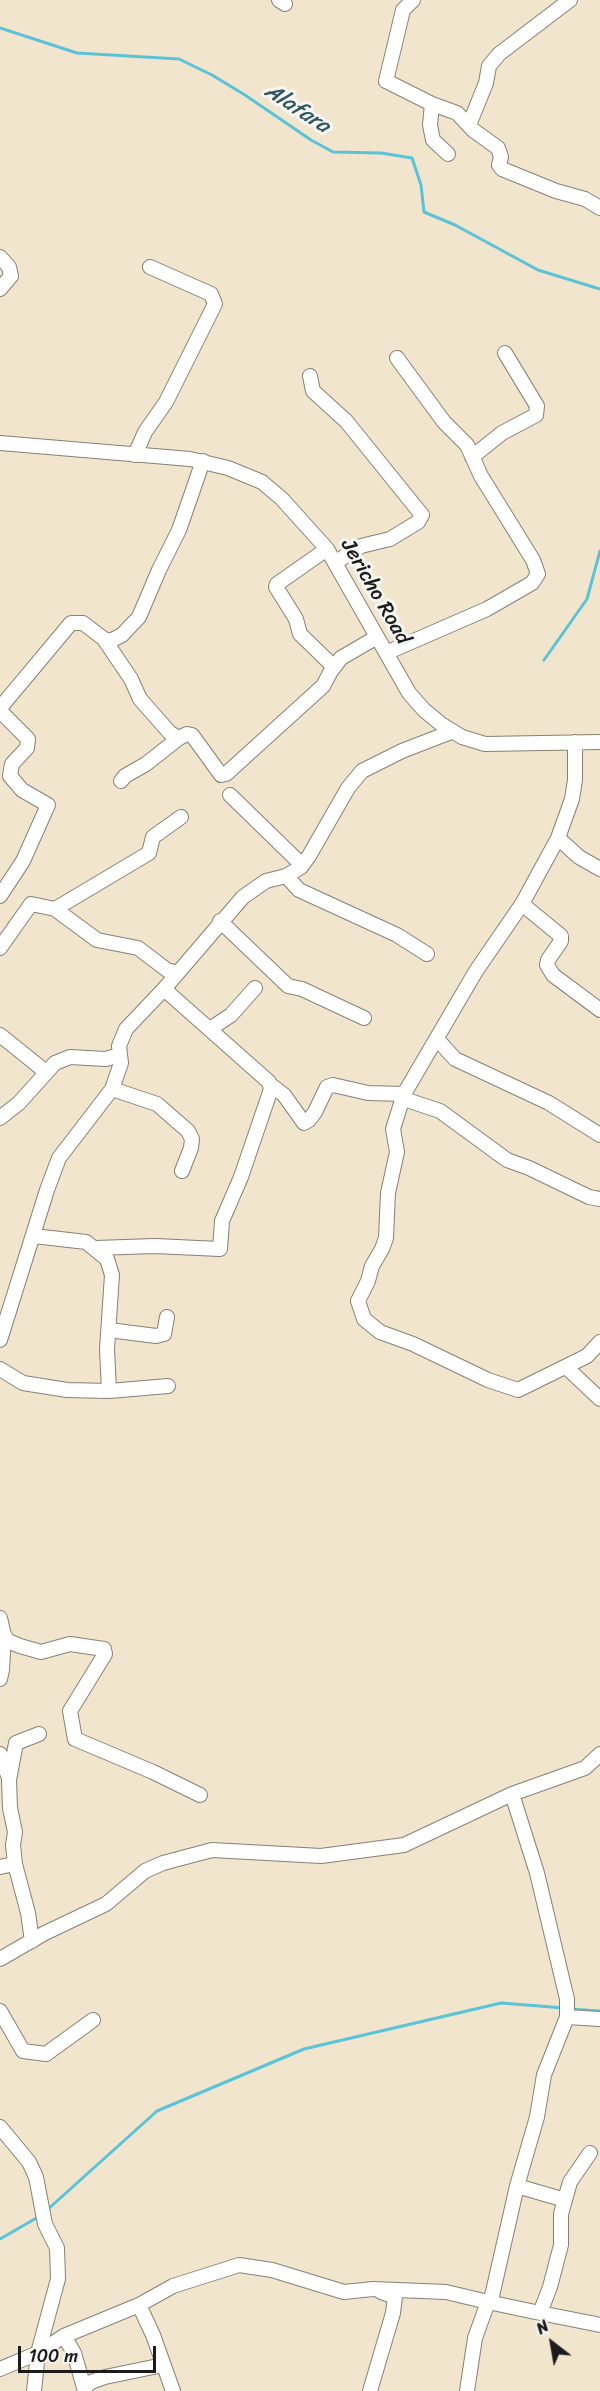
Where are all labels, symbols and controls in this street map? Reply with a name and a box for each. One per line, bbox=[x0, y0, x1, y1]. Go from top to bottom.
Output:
water label: Alafara bbox=[259, 78, 335, 140]
street label: Jericho Road bbox=[335, 535, 415, 649]
text: N bbox=[530, 2312, 555, 2342]
north arrow bbox=[522, 2313, 582, 2373]
scale bar bbox=[21, 2334, 159, 2372]
text: 100 m bbox=[29, 2340, 78, 2372]

